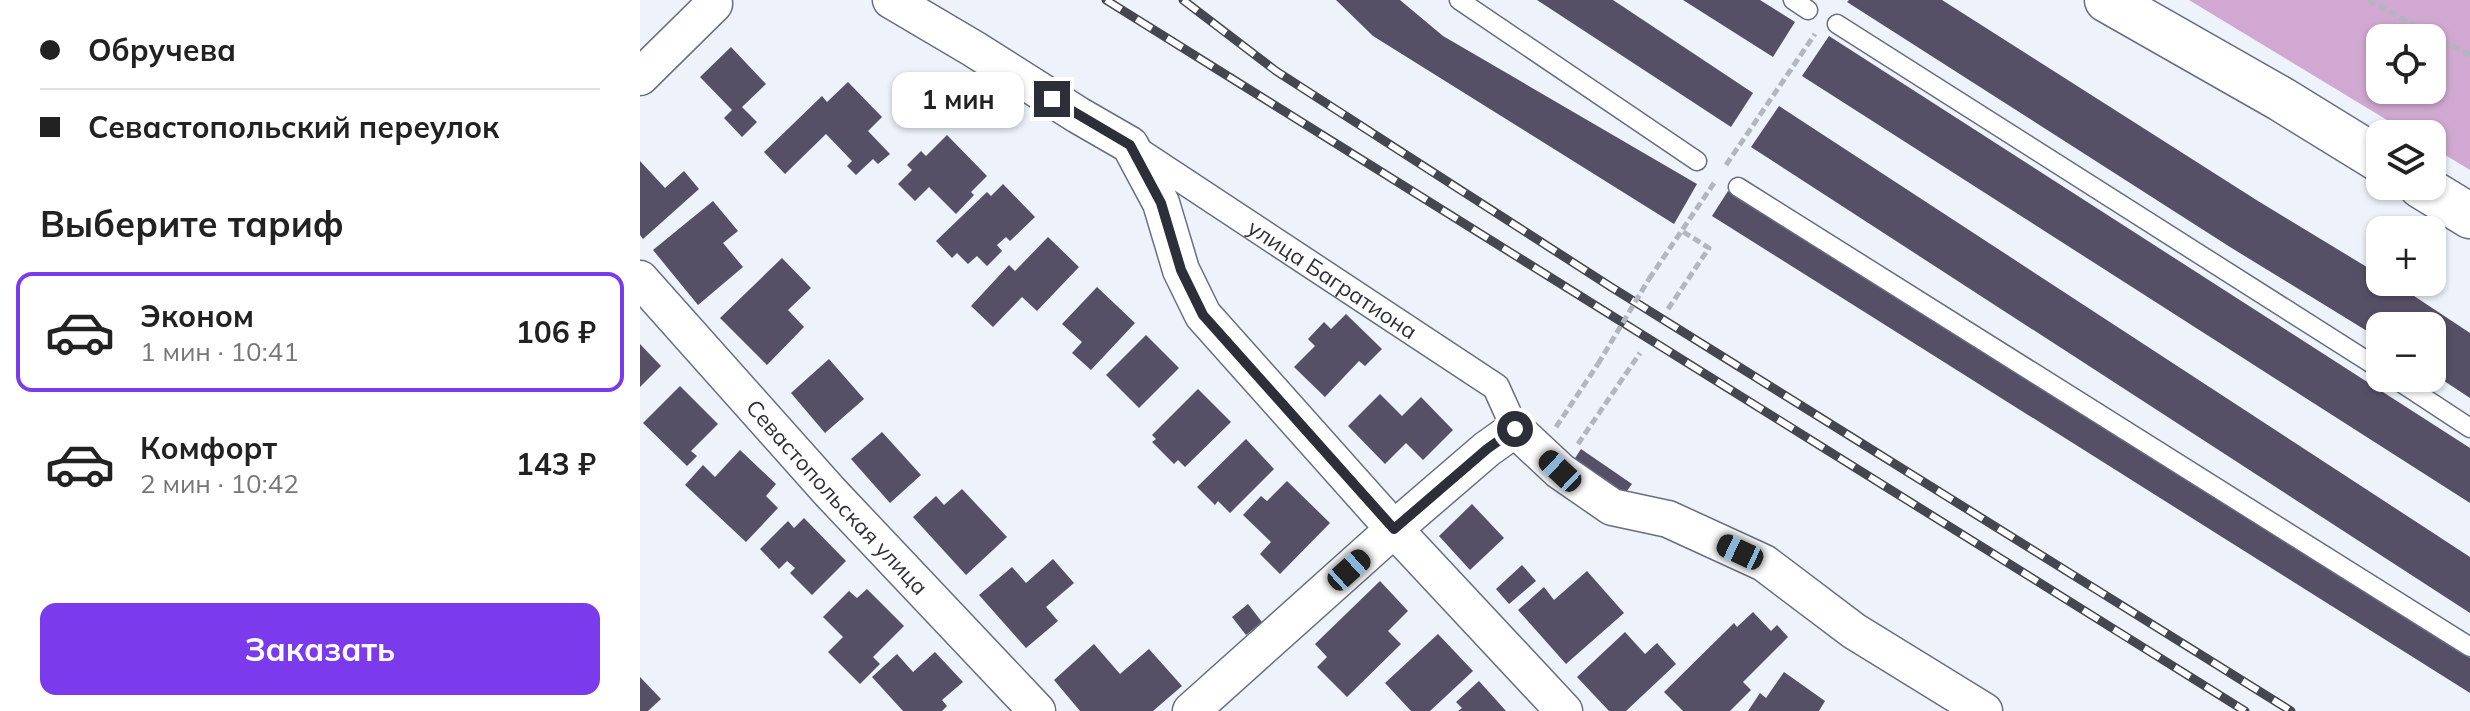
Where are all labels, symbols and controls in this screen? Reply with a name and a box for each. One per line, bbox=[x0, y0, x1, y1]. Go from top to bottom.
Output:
map controls bbox=[2366, 24, 2446, 392]
button: locate bbox=[2366, 24, 2446, 104]
text: Обручева bbox=[88, 31, 236, 69]
callout: 1 мин bbox=[892, 71, 1024, 127]
route end bbox=[1034, 81, 1070, 117]
text: 1 мин bbox=[922, 83, 994, 116]
text: Севастопольский переулок bbox=[88, 108, 499, 146]
button: layers bbox=[2366, 120, 2446, 200]
text: Выберите тариф bbox=[40, 201, 344, 246]
street label: улица Багратиона bbox=[1243, 213, 1423, 345]
button: + bbox=[2366, 216, 2446, 296]
icon: car bbox=[44, 296, 116, 368]
text: Эконом bbox=[140, 297, 254, 335]
button: − bbox=[2366, 312, 2446, 392]
text: 106 ₽ bbox=[516, 313, 596, 351]
text: 1 мин · 10:41 bbox=[140, 335, 299, 368]
street label: Севастопольская улица bbox=[740, 394, 934, 601]
route start bbox=[1497, 411, 1533, 447]
icon: car bbox=[44, 428, 116, 500]
text: Комфорт bbox=[140, 429, 277, 467]
text: 143 ₽ bbox=[516, 445, 596, 483]
car bbox=[1534, 446, 1586, 496]
text: 2 мин · 10:42 bbox=[140, 467, 299, 500]
car bbox=[1713, 531, 1767, 573]
car bbox=[1323, 545, 1375, 595]
button: Заказать bbox=[40, 603, 600, 695]

